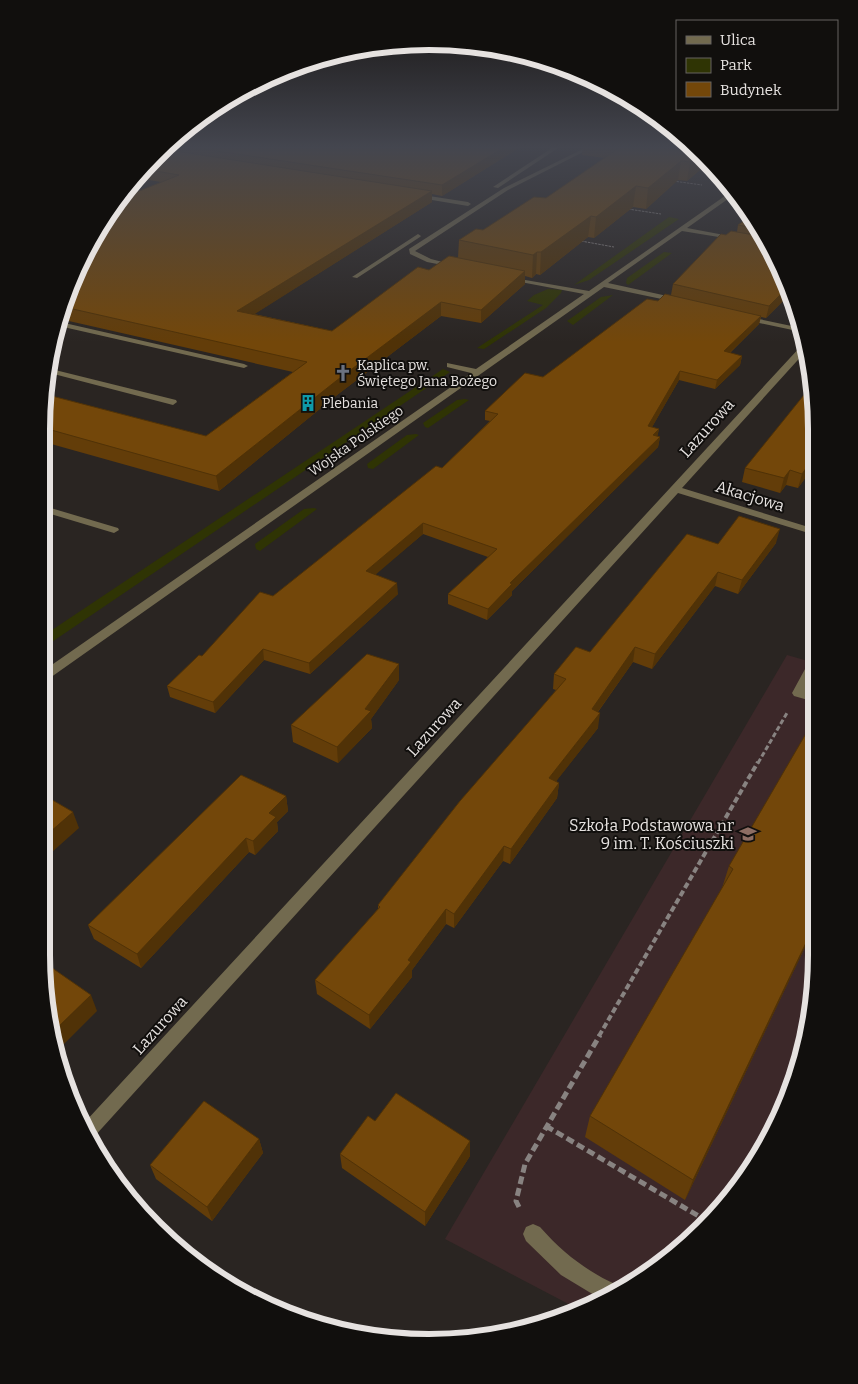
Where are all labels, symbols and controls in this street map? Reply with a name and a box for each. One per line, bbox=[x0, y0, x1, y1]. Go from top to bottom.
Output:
legend bbox=[676, 20, 838, 110]
text: Ulica bbox=[720, 31, 756, 49]
text: Park bbox=[720, 56, 752, 74]
text: Budynek bbox=[720, 81, 782, 99]
place label: Kaplica pw. Świętego Jana Bożego bbox=[357, 357, 497, 390]
church icon: Kaplica pw. Świętego Jana Bożego bbox=[333, 363, 353, 383]
building icon: Plebania bbox=[298, 393, 318, 413]
place label: Plebania bbox=[322, 395, 378, 412]
street label: Lazurowa bbox=[676, 395, 738, 461]
street label: Wojska Polskiego bbox=[305, 402, 407, 480]
street label: Akacjowa bbox=[713, 477, 787, 516]
street label: Lazurowa bbox=[403, 694, 465, 760]
place label: Szkoła Podstawowa nr 9 im. T. Kościuszki bbox=[569, 816, 734, 853]
school or university icon: Szkoła Podstawowa nr 9 im. T. Kościuszki bbox=[738, 824, 758, 844]
street label: Lazurowa bbox=[129, 992, 191, 1058]

